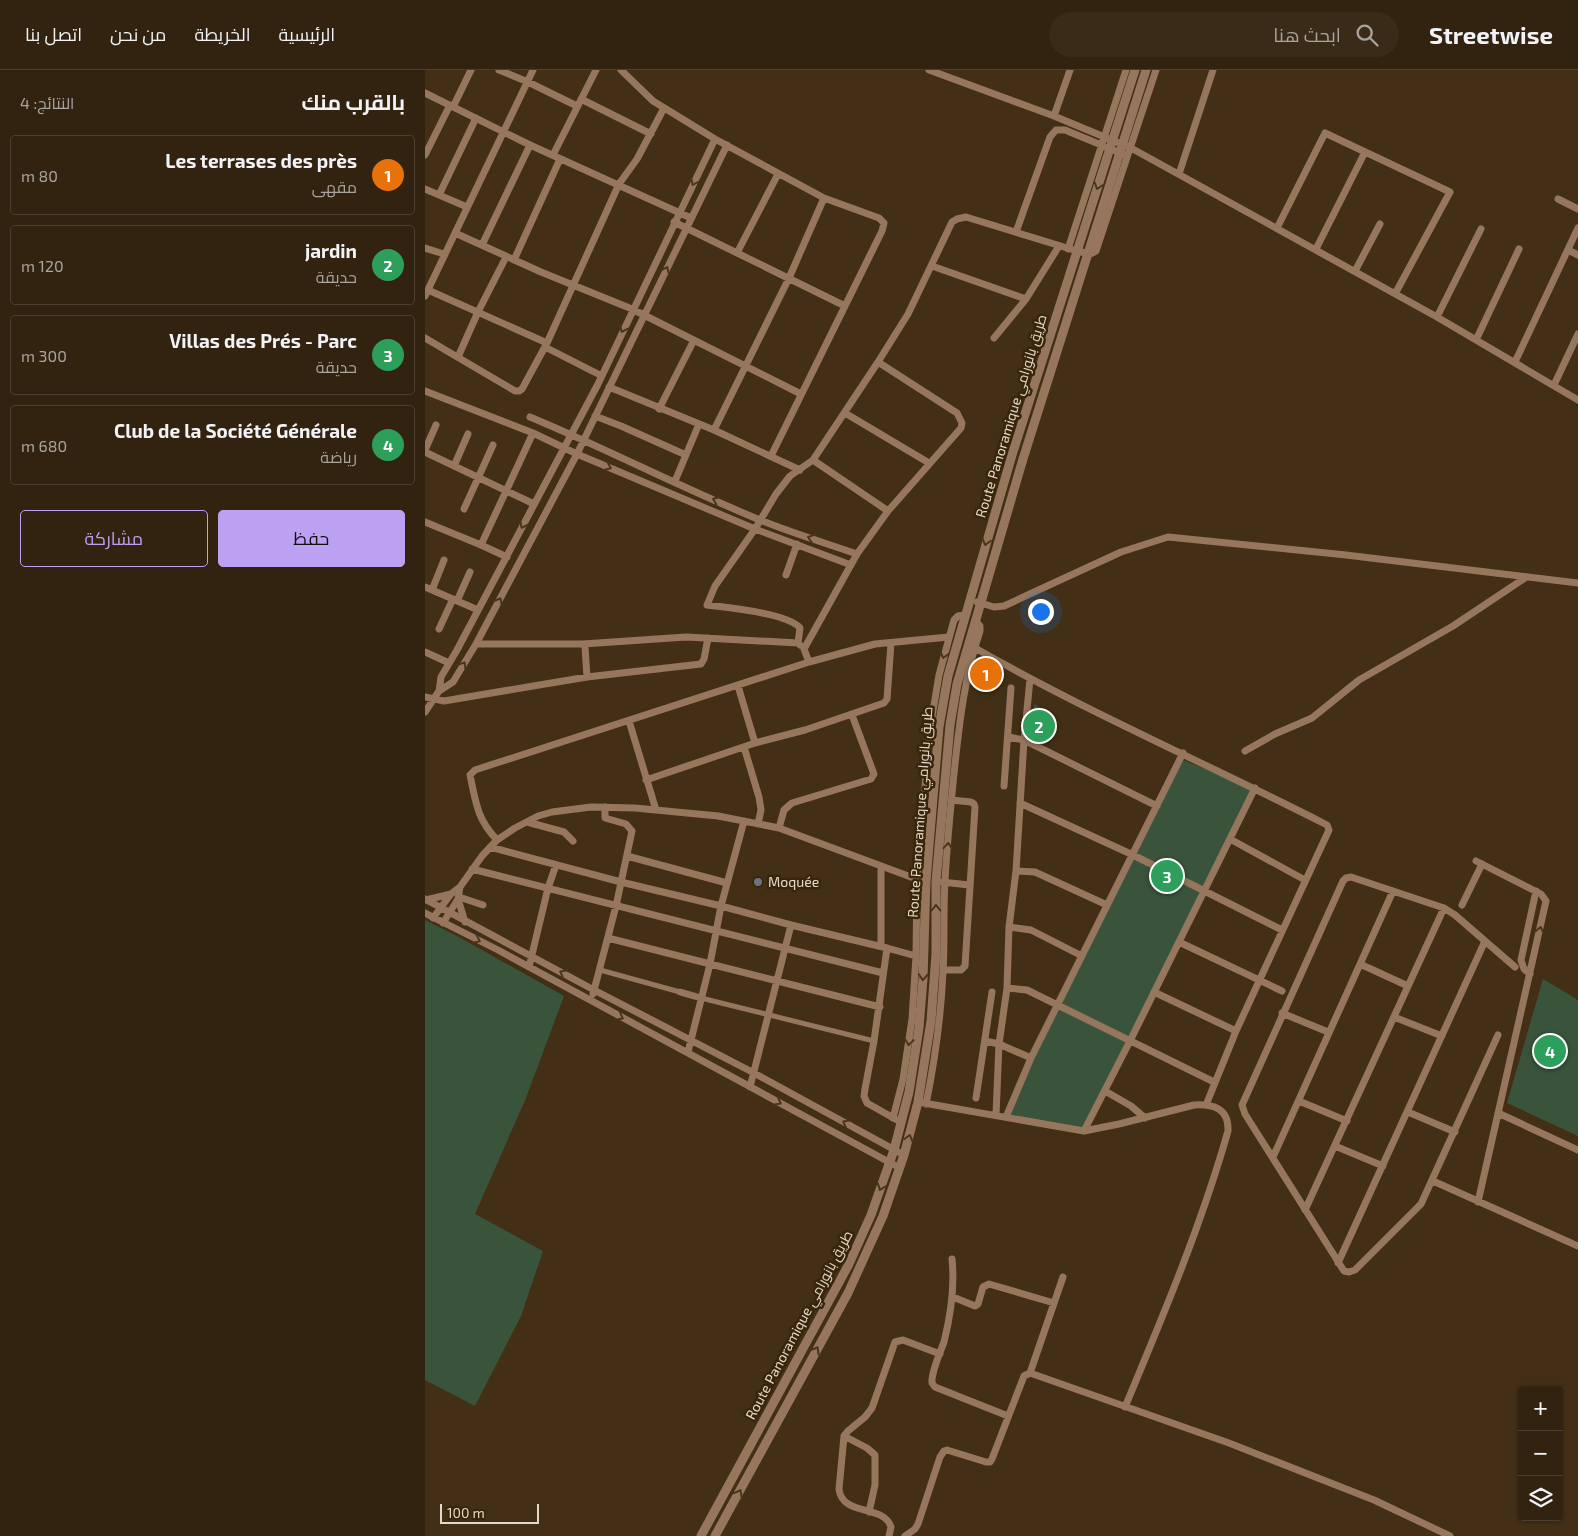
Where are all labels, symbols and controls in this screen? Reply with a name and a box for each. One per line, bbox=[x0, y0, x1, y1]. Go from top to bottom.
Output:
search box bbox=[1049, 12, 1399, 57]
text: Streetwise bbox=[1429, 20, 1553, 49]
icon: search bbox=[1353, 21, 1381, 49]
text: اتصل بنا bbox=[25, 23, 82, 45]
text: من نحن bbox=[110, 23, 166, 45]
text: الخريطة bbox=[194, 23, 251, 45]
text: الرئيسية bbox=[279, 23, 335, 45]
text: ابحث هنا bbox=[1273, 23, 1341, 46]
text: بالقرب منك bbox=[301, 89, 405, 114]
text: النتائج: 4 bbox=[20, 93, 74, 112]
text: Les terrases des près bbox=[165, 149, 357, 172]
text: 80 m bbox=[21, 166, 58, 185]
text: 1 bbox=[385, 166, 391, 185]
text: مقهى bbox=[312, 177, 357, 196]
one-way arrow bbox=[690, 177, 700, 186]
one-way arrow bbox=[1093, 182, 1103, 190]
text: jardin bbox=[305, 239, 357, 262]
text: 120 m bbox=[21, 256, 64, 275]
text: 2 bbox=[383, 256, 393, 275]
one-way arrow bbox=[660, 266, 670, 275]
text: حديقة bbox=[316, 267, 357, 286]
street label: Route Panoramique طريق بانورامي bbox=[971, 312, 1053, 521]
one-way arrow bbox=[619, 324, 629, 333]
text: Villas des Prés - Parc bbox=[169, 329, 357, 352]
text: 300 m bbox=[21, 346, 67, 365]
text: 3 bbox=[383, 346, 393, 365]
text: حديقة bbox=[316, 357, 357, 376]
text: Club de la Société Générale bbox=[114, 419, 357, 442]
text: 680 m bbox=[21, 436, 67, 455]
text: 4 bbox=[383, 436, 393, 455]
text: رياضة bbox=[320, 447, 357, 466]
one-way arrow bbox=[604, 462, 612, 472]
one-way arrow bbox=[712, 496, 721, 506]
button: مشاركة bbox=[20, 510, 208, 567]
button: حفظ bbox=[218, 510, 405, 567]
one-way arrow bbox=[519, 520, 529, 529]
one-way arrow bbox=[808, 534, 816, 544]
one-way arrow bbox=[982, 537, 992, 545]
one-way arrow bbox=[493, 597, 503, 606]
your location bbox=[1028, 599, 1054, 625]
one-way arrow bbox=[940, 650, 950, 658]
pin: 1 bbox=[970, 655, 1002, 693]
one-way arrow bbox=[457, 661, 467, 670]
street label: Route Panoramique طريق بانورامي bbox=[904, 706, 939, 918]
pin: 2 bbox=[1023, 707, 1055, 745]
one-way arrow bbox=[942, 842, 953, 850]
pin: 3 bbox=[1151, 857, 1183, 895]
place label: Moquée bbox=[768, 873, 819, 890]
marker: Moquée bbox=[752, 876, 764, 888]
one-way arrow bbox=[931, 903, 941, 911]
one-way arrow bbox=[1534, 926, 1545, 935]
one-way arrow bbox=[472, 934, 481, 944]
one-way arrow bbox=[560, 969, 569, 979]
one-way arrow bbox=[918, 974, 929, 982]
one-way arrow bbox=[615, 1011, 624, 1021]
pin: 4 bbox=[1534, 1032, 1566, 1070]
one-way arrow bbox=[904, 1039, 915, 1047]
one-way arrow bbox=[773, 1096, 782, 1106]
one-way arrow bbox=[843, 1119, 852, 1129]
one-way arrow bbox=[903, 1133, 914, 1142]
one-way arrow bbox=[877, 1182, 887, 1191]
street label: Route Panoramique طريق بانورامي bbox=[741, 1227, 859, 1424]
one-way arrow bbox=[810, 1347, 820, 1356]
map controls bbox=[1518, 1386, 1563, 1521]
button: + bbox=[1518, 1386, 1563, 1431]
button: − bbox=[1518, 1431, 1563, 1476]
button: layers bbox=[1518, 1476, 1563, 1521]
one-way arrow bbox=[733, 1489, 743, 1498]
scale bar bbox=[440, 1501, 539, 1524]
text: 100 m bbox=[447, 1504, 485, 1521]

